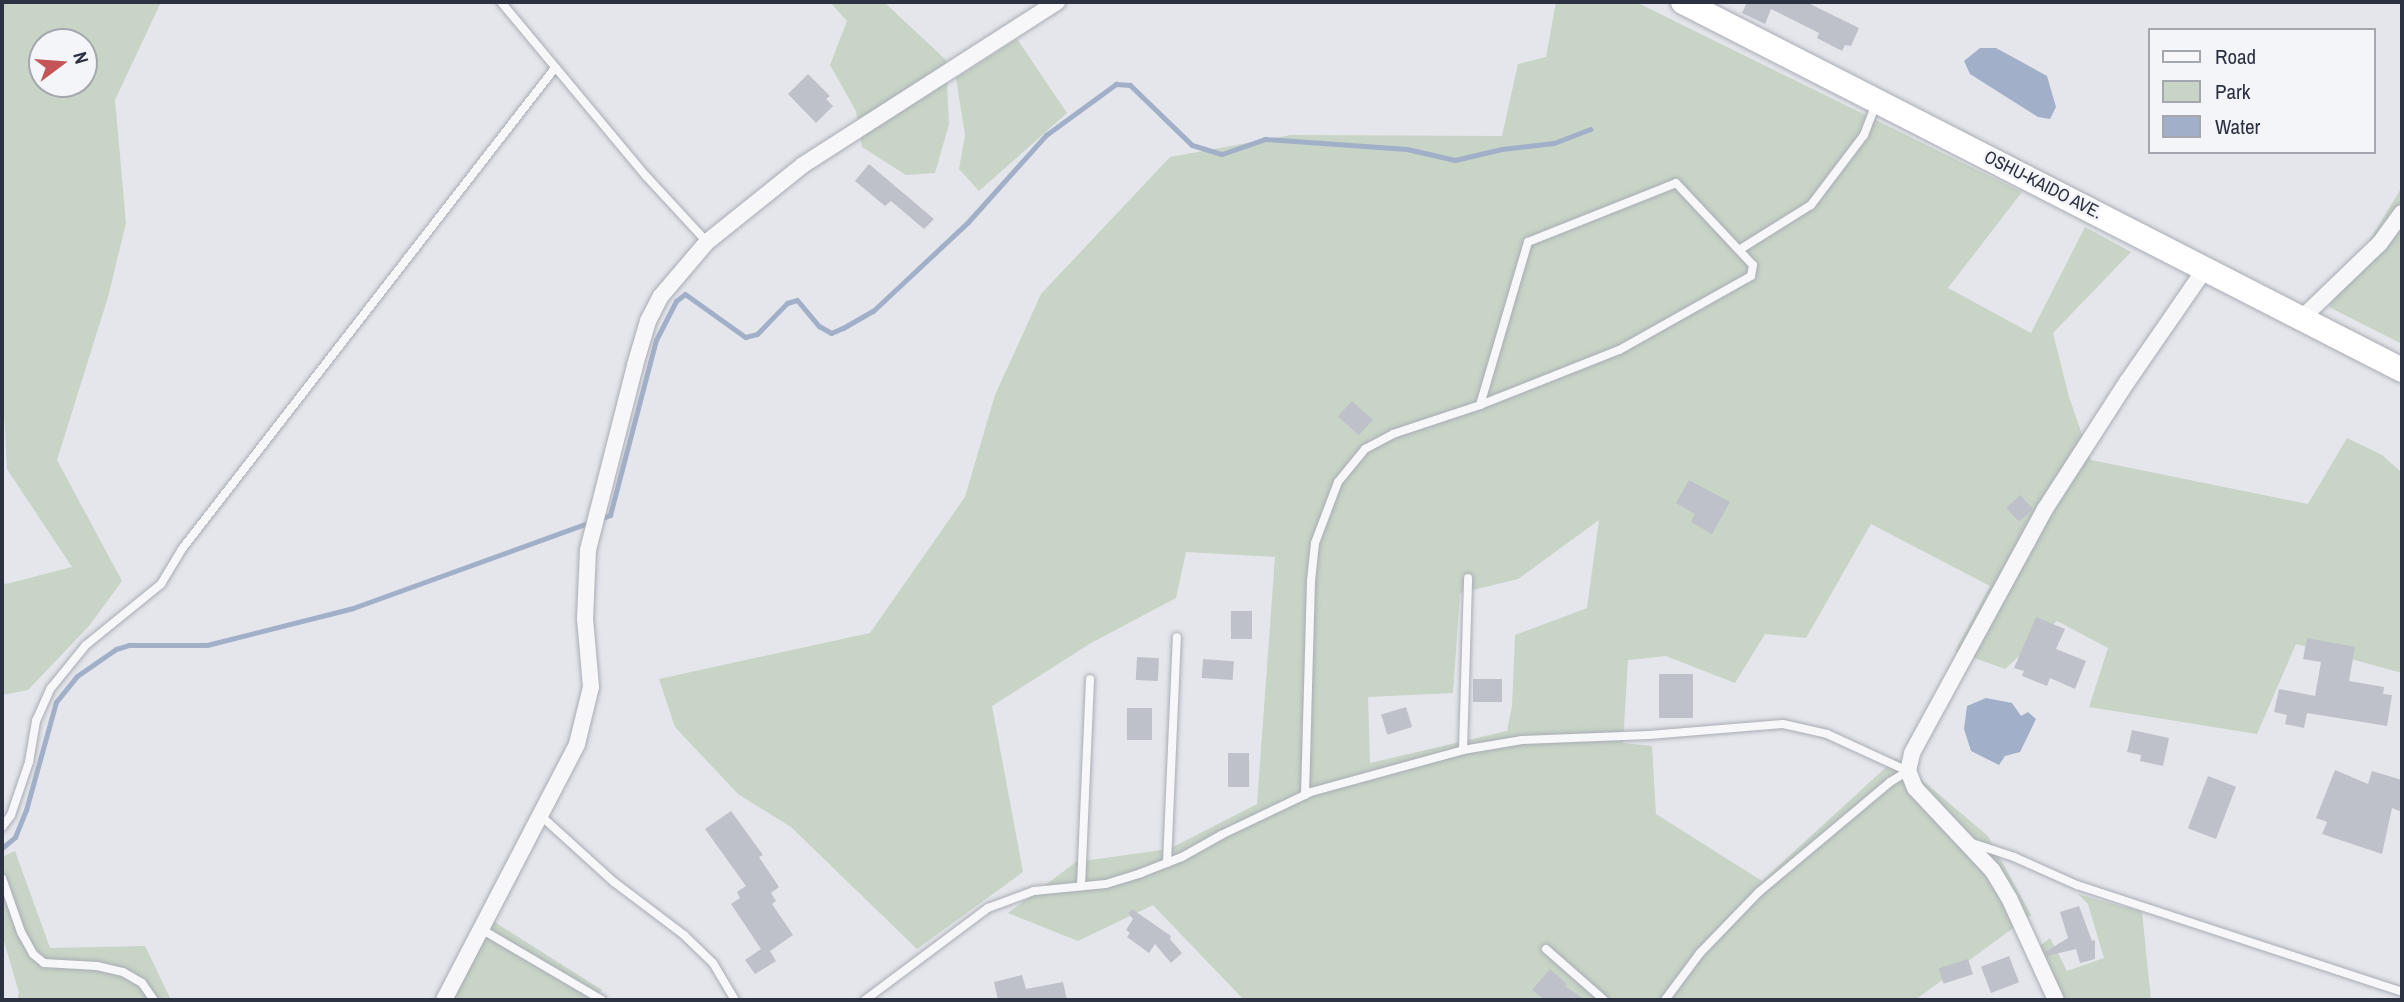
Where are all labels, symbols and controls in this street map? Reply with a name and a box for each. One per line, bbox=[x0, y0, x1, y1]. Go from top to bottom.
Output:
north arrow bbox=[28, 28, 98, 98]
legend bbox=[2148, 28, 2376, 154]
text: Road bbox=[2215, 42, 2256, 71]
text: N bbox=[67, 49, 95, 67]
text: Park bbox=[2215, 77, 2250, 106]
text: Water bbox=[2215, 112, 2260, 141]
street label: OSHU-KAIDO AVE. bbox=[1980, 146, 2106, 224]

